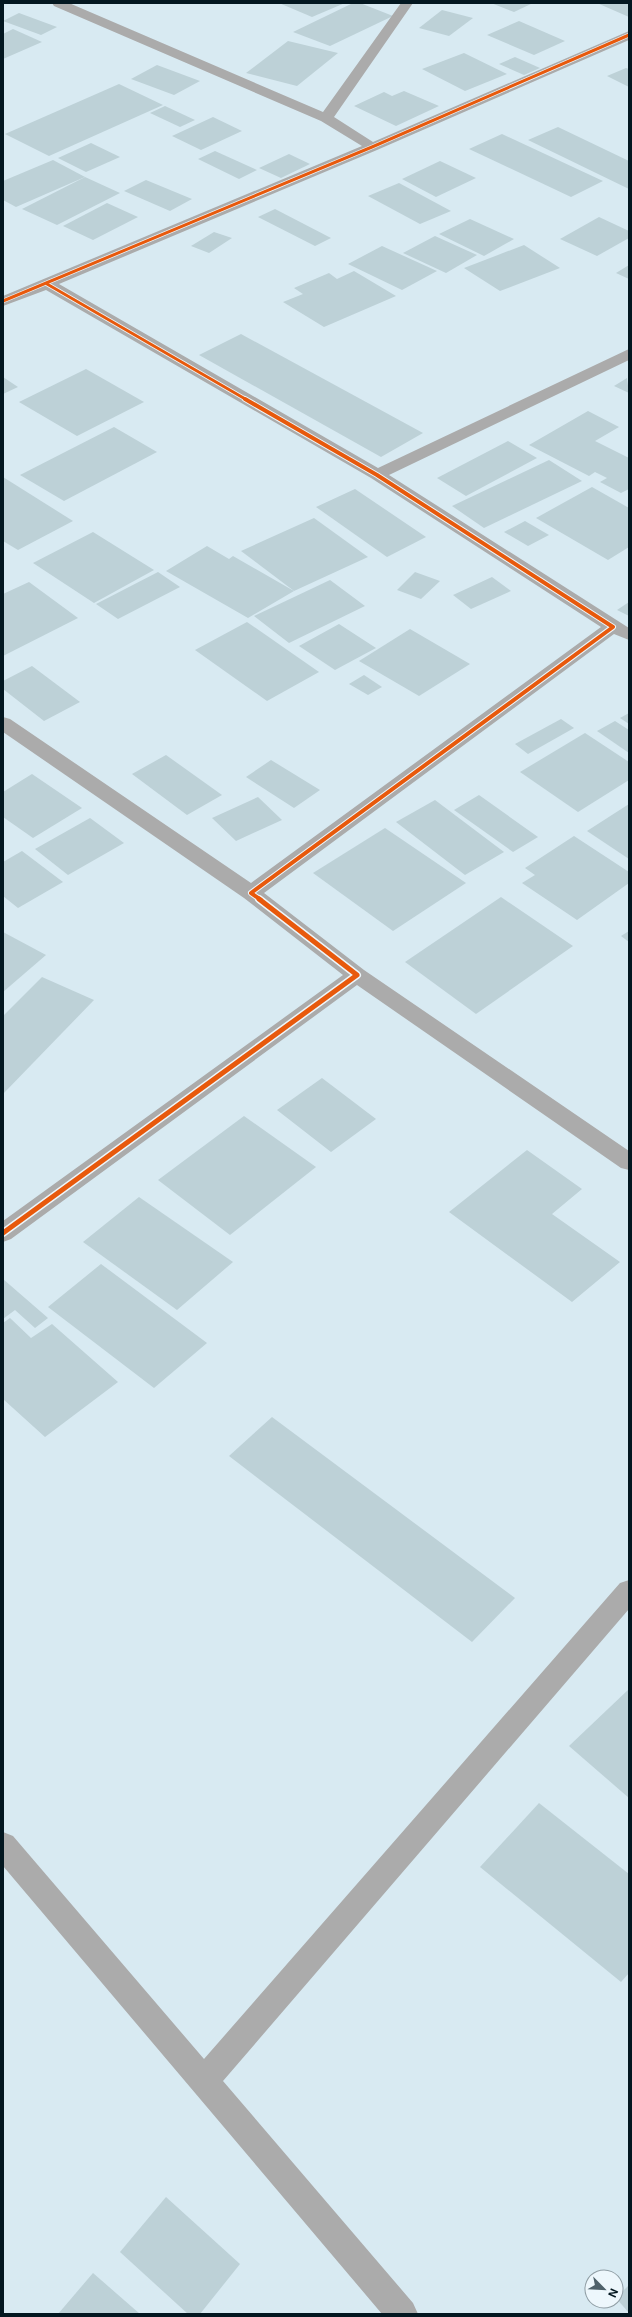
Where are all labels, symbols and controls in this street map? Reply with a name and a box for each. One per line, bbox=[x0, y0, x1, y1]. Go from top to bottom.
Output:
north arrow bbox=[584, 2269, 624, 2309]
text: N bbox=[605, 2286, 621, 2300]

